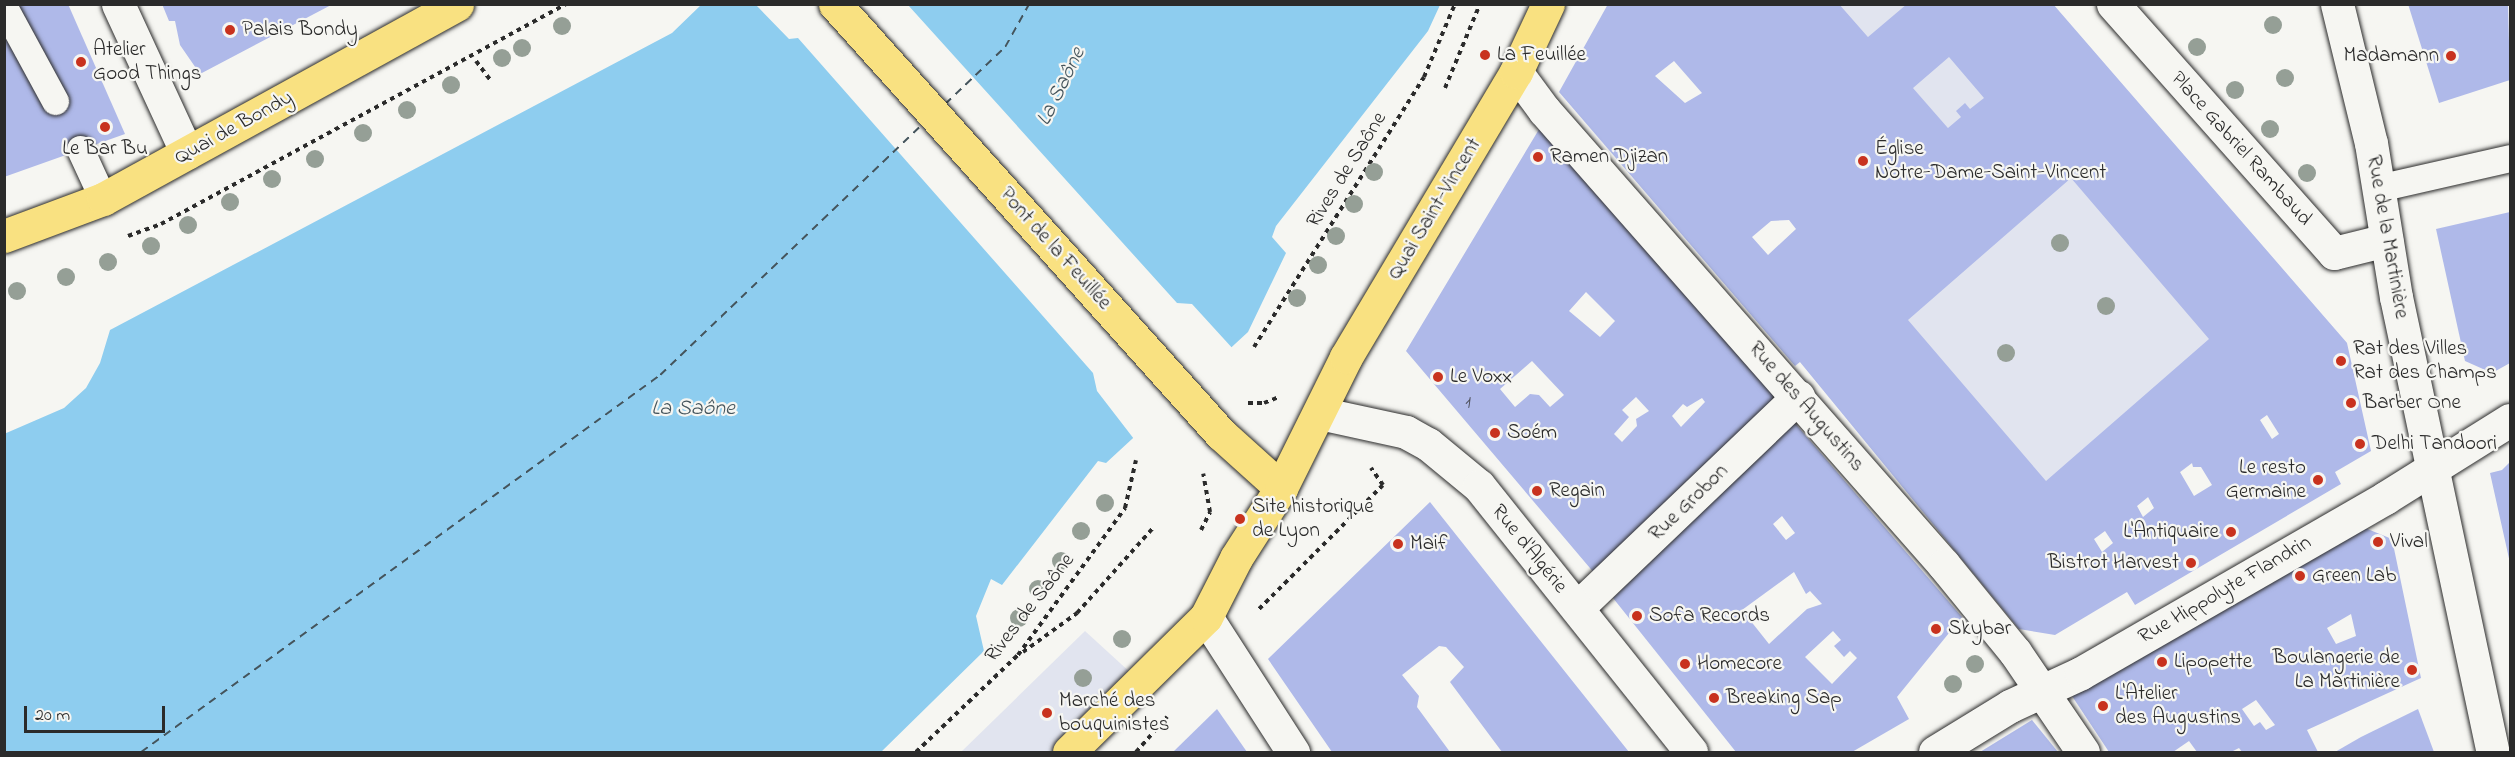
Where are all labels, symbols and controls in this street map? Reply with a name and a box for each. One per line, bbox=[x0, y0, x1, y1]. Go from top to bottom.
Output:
place label: Palais Bondy bbox=[242, 17, 358, 43]
marker: Palais Bondy bbox=[223, 23, 237, 37]
place label: Atelier Good Things bbox=[93, 37, 201, 87]
place label: La Feuillée bbox=[1497, 42, 1586, 68]
place label: Madamann bbox=[2343, 43, 2439, 69]
water label: La Saône bbox=[1032, 44, 1092, 130]
marker: La Feuillée bbox=[1478, 48, 1492, 62]
marker: Madamann bbox=[2444, 49, 2458, 63]
marker: Atelier Good Things bbox=[74, 55, 88, 69]
street label: Place Gabriel Rambaud bbox=[2165, 67, 2317, 231]
street label: Quai de Bondy bbox=[171, 85, 297, 171]
street label: Rives de Saône bbox=[1301, 108, 1393, 232]
marker: Le Bar Bu bbox=[98, 120, 112, 134]
street label: Quai Saint-Vincent bbox=[1383, 134, 1487, 284]
place label: Le Bar Bu bbox=[62, 136, 148, 162]
place label: Église Notre-Dame-Saint-Vincent bbox=[1875, 136, 2106, 186]
place label: Ramen Djizan bbox=[1550, 144, 1668, 170]
marker: Ramen Djizan bbox=[1531, 150, 1545, 164]
street label: Rue de la Martinière bbox=[2360, 153, 2414, 321]
marker: Église Notre-Dame-Saint-Vincent bbox=[1856, 154, 1870, 168]
street label: Pont de la Feuillée bbox=[994, 183, 1116, 315]
place label: Rat des Villes Rat des Champs bbox=[2353, 336, 2497, 386]
street label: Rue des Augustins bbox=[1743, 337, 1869, 477]
marker: Rat des Villes Rat des Champs bbox=[2334, 354, 2348, 368]
place label: Le Voxx bbox=[1450, 364, 1512, 390]
marker: Le Voxx bbox=[1431, 370, 1445, 384]
place label: Barber One bbox=[2363, 390, 2461, 416]
house number: 1 bbox=[1465, 392, 1471, 414]
marker: Barber One bbox=[2344, 396, 2358, 410]
water label: La Saône bbox=[651, 397, 735, 423]
place label: Soém bbox=[1507, 420, 1557, 446]
marker: Soém bbox=[1488, 426, 1502, 440]
place label: Delhi Tandoori bbox=[2372, 431, 2497, 457]
marker: Delhi Tandoori bbox=[2353, 437, 2367, 451]
place label: Le resto Germaine bbox=[2226, 455, 2306, 505]
street label: Rue Grobon bbox=[1644, 459, 1734, 547]
marker: Le resto Germaine bbox=[2311, 473, 2325, 487]
place label: Regain bbox=[1549, 478, 1605, 504]
marker: Regain bbox=[1530, 484, 1544, 498]
place label: Site historique de Lyon bbox=[1252, 494, 1374, 544]
street label: Rue d'Algérie bbox=[1485, 499, 1573, 599]
marker: Site historique de Lyon bbox=[1233, 512, 1247, 526]
place label: L'Antiquaire bbox=[2123, 519, 2219, 545]
marker: L'Antiquaire bbox=[2224, 525, 2238, 539]
place label: Vival bbox=[2390, 529, 2428, 555]
street label: Rue Hippolyte Flandrin bbox=[2134, 530, 2316, 650]
place label: Maif bbox=[1410, 531, 1448, 557]
marker: Vival bbox=[2371, 535, 2385, 549]
marker: Maif bbox=[1391, 537, 1405, 551]
street label: Rives de Saône bbox=[980, 548, 1080, 668]
place label: Bistrot Harvest bbox=[2048, 550, 2179, 576]
marker: Bistrot Harvest bbox=[2184, 556, 2198, 570]
place label: Green Lab bbox=[2312, 563, 2396, 589]
marker: Green Lab bbox=[2293, 569, 2307, 583]
place label: Sofa Records bbox=[1649, 603, 1770, 629]
marker: Sofa Records bbox=[1630, 609, 1644, 623]
place label: Skybar bbox=[1948, 616, 2011, 642]
marker: Skybar bbox=[1929, 622, 1943, 636]
place label: Boulangerie de La Martinière bbox=[2273, 645, 2400, 695]
place label: Lipopette bbox=[2174, 649, 2252, 675]
place label: Homecore bbox=[1697, 651, 1782, 677]
marker: Lipopette bbox=[2155, 655, 2169, 669]
marker: Homecore bbox=[1678, 657, 1692, 671]
marker: Boulangerie de La Martinière bbox=[2405, 663, 2419, 677]
place label: L'Atelier des Augustins bbox=[2115, 681, 2241, 731]
place label: Breaking Sap bbox=[1726, 685, 1842, 711]
place label: Marché des bouquinistes bbox=[1059, 688, 1169, 738]
marker: Breaking Sap bbox=[1707, 691, 1721, 705]
scale bar bbox=[27, 694, 168, 732]
marker: L'Atelier des Augustins bbox=[2096, 699, 2110, 713]
text: 20 m bbox=[35, 703, 70, 729]
marker: Marché des bouquinistes bbox=[1040, 706, 1054, 720]

